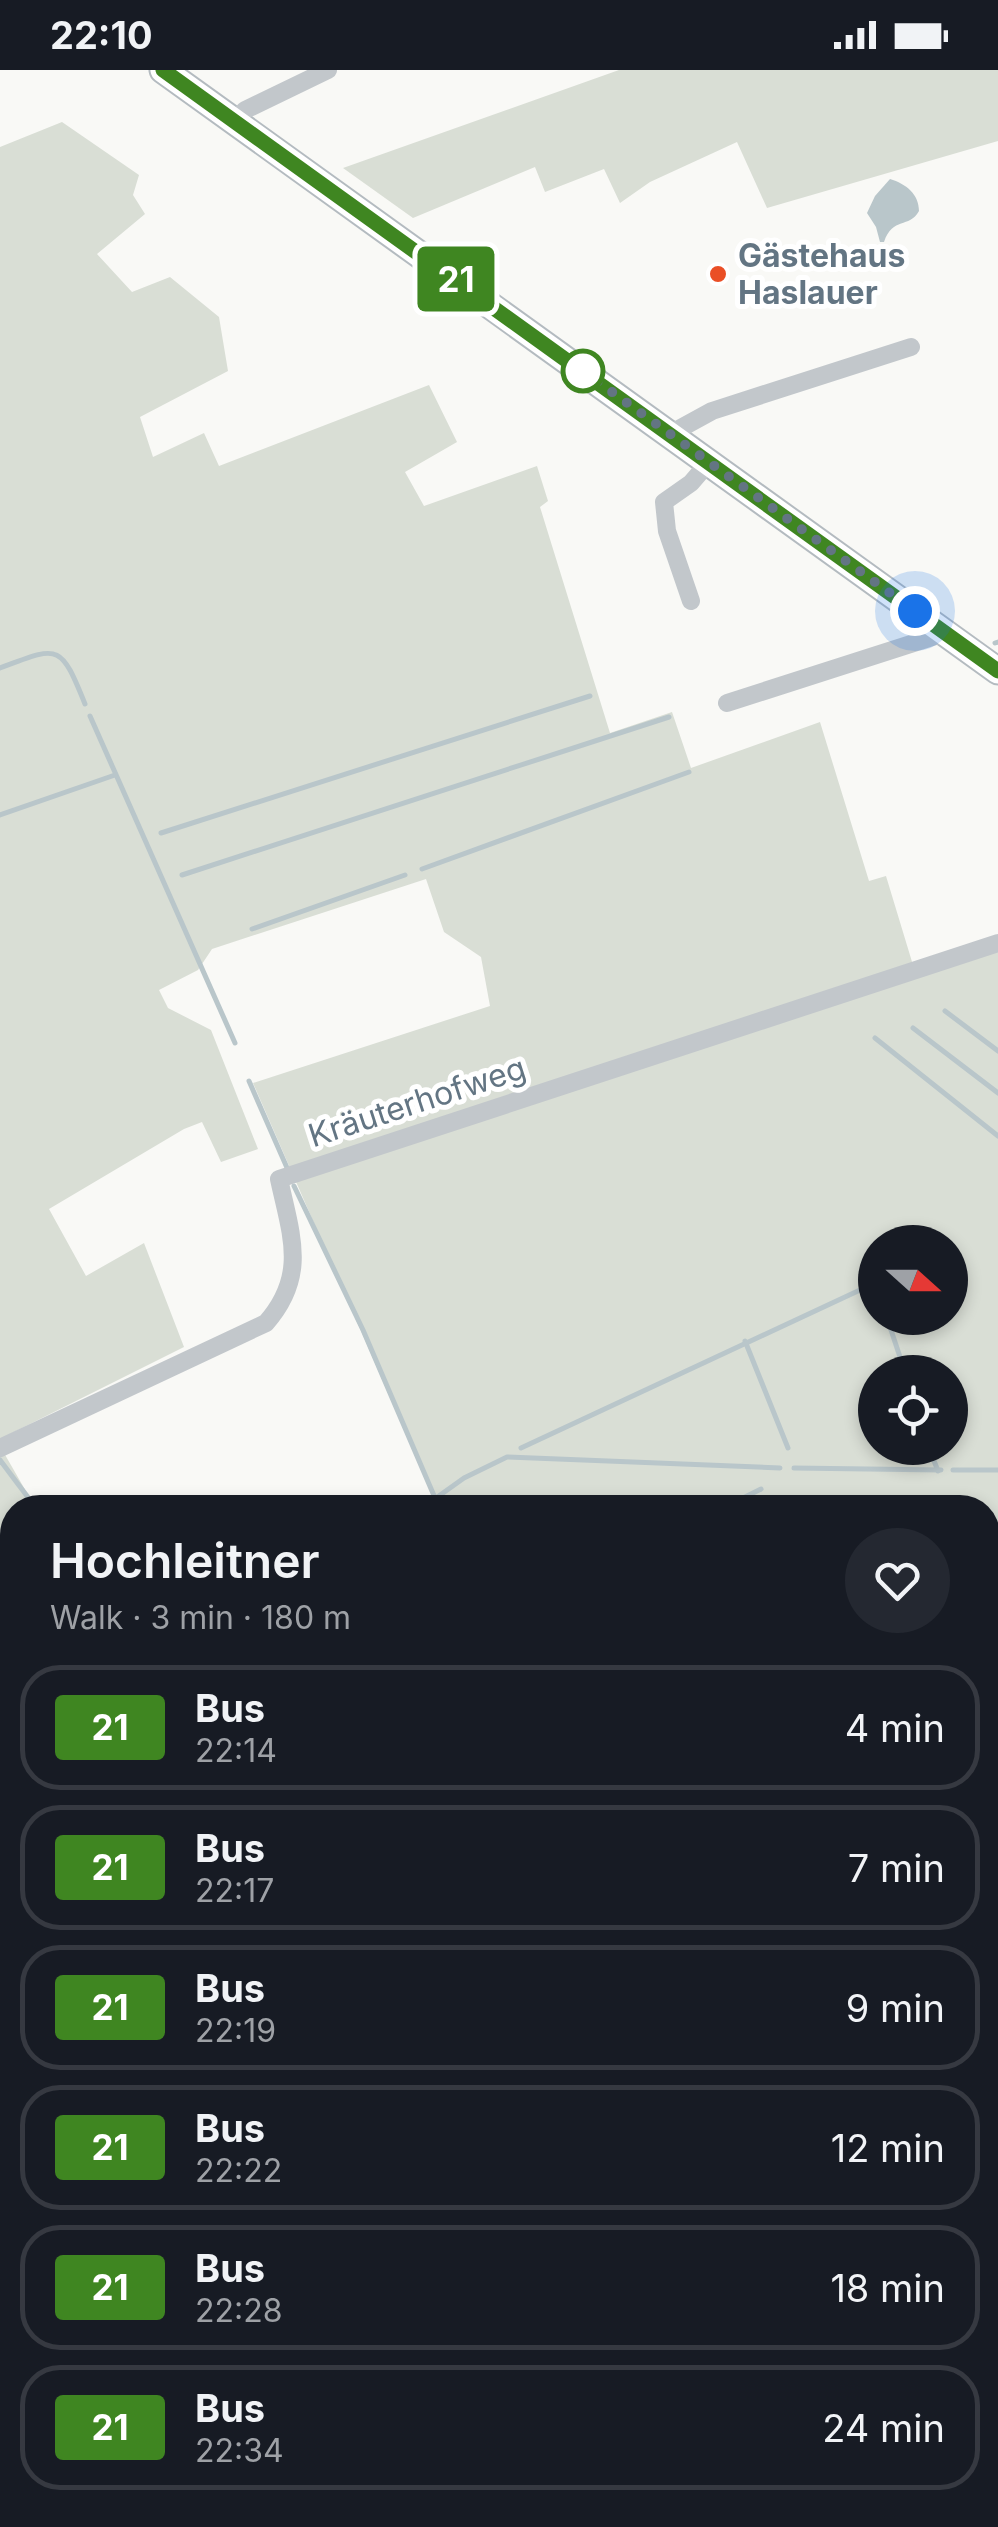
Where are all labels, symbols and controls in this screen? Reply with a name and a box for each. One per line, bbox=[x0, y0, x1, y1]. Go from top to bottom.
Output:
text: 22:10 bbox=[50, 12, 153, 58]
place label: Gästehaus Haslauer bbox=[738, 236, 905, 312]
line badge: 21 bbox=[411, 246, 501, 312]
text: 21 bbox=[437, 258, 475, 300]
marker: Gästehaus Haslauer bbox=[707, 263, 729, 285]
unlabelled marker bbox=[562, 350, 604, 392]
your location bbox=[890, 586, 940, 636]
street label: Kräuterhofweg bbox=[303, 1048, 530, 1155]
north arrow bbox=[858, 1225, 968, 1335]
map controls bbox=[858, 1225, 968, 1465]
button: locate bbox=[858, 1355, 968, 1465]
button: heart bbox=[845, 1528, 950, 1633]
text: Hochleitner bbox=[50, 1531, 320, 1590]
text: Walk · 3 min · 180 m bbox=[50, 1598, 351, 1637]
text: Bus bbox=[195, 1685, 265, 1731]
text: 4 min bbox=[845, 1705, 945, 1751]
text: 21 bbox=[91, 1706, 129, 1748]
text: 22:14 bbox=[195, 1731, 277, 1770]
text: Bus bbox=[195, 1825, 265, 1871]
text: 7 min bbox=[848, 1845, 945, 1891]
text: 21 bbox=[91, 1846, 129, 1888]
text: 22:17 bbox=[195, 1871, 274, 1910]
text: Bus bbox=[195, 1965, 265, 2011]
text: 9 min bbox=[846, 1985, 945, 2031]
text: 21 bbox=[91, 1986, 129, 2028]
text: 22:19 bbox=[195, 2011, 276, 2050]
text: Bus bbox=[195, 2105, 265, 2151]
text: 12 min bbox=[831, 2125, 945, 2171]
text: 21 bbox=[91, 2126, 129, 2168]
text: 22:22 bbox=[195, 2151, 282, 2190]
text: Bus bbox=[195, 2245, 265, 2291]
text: 18 min bbox=[830, 2265, 945, 2311]
text: 21 bbox=[91, 2266, 129, 2308]
text: 22:28 bbox=[195, 2291, 283, 2330]
text: Bus bbox=[195, 2385, 265, 2431]
text: 24 min bbox=[822, 2405, 945, 2451]
text: 21 bbox=[91, 2406, 129, 2448]
text: 22:34 bbox=[195, 2431, 284, 2470]

